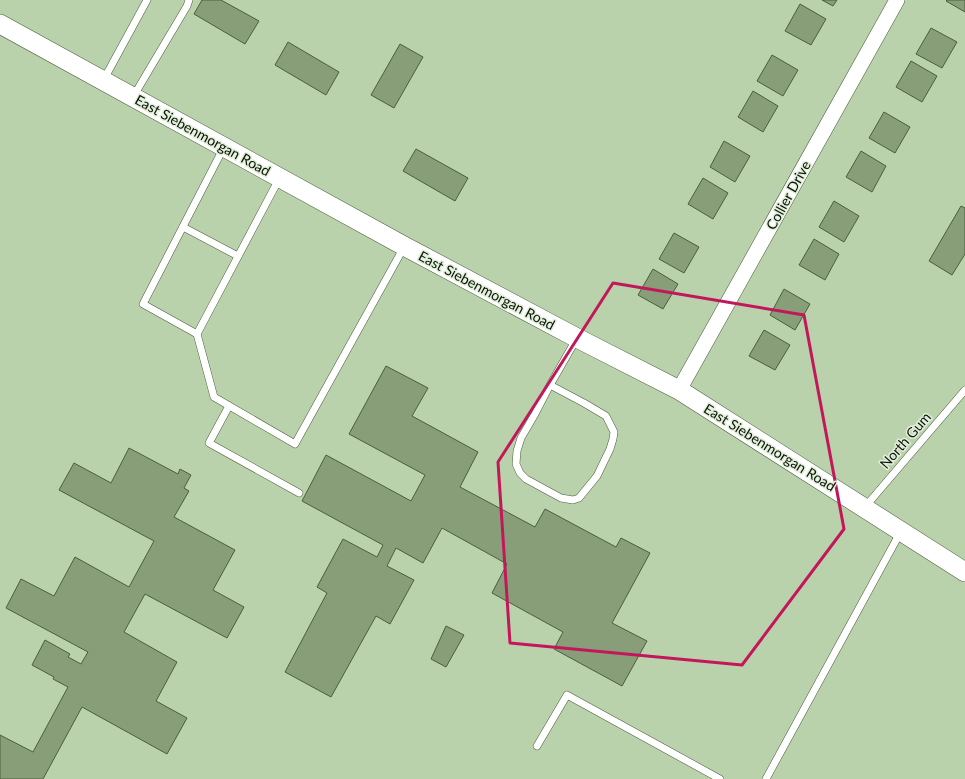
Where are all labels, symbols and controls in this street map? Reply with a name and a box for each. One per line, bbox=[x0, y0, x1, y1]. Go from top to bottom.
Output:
street label: East Siebenmorgan Road bbox=[132, 91, 274, 179]
street label: Collier Drive bbox=[762, 158, 814, 232]
street label: East Siebenmorgan Road bbox=[416, 247, 558, 333]
street label: East Siebenmorgan Road bbox=[701, 400, 839, 494]
street label: North Gum bbox=[876, 408, 934, 472]

